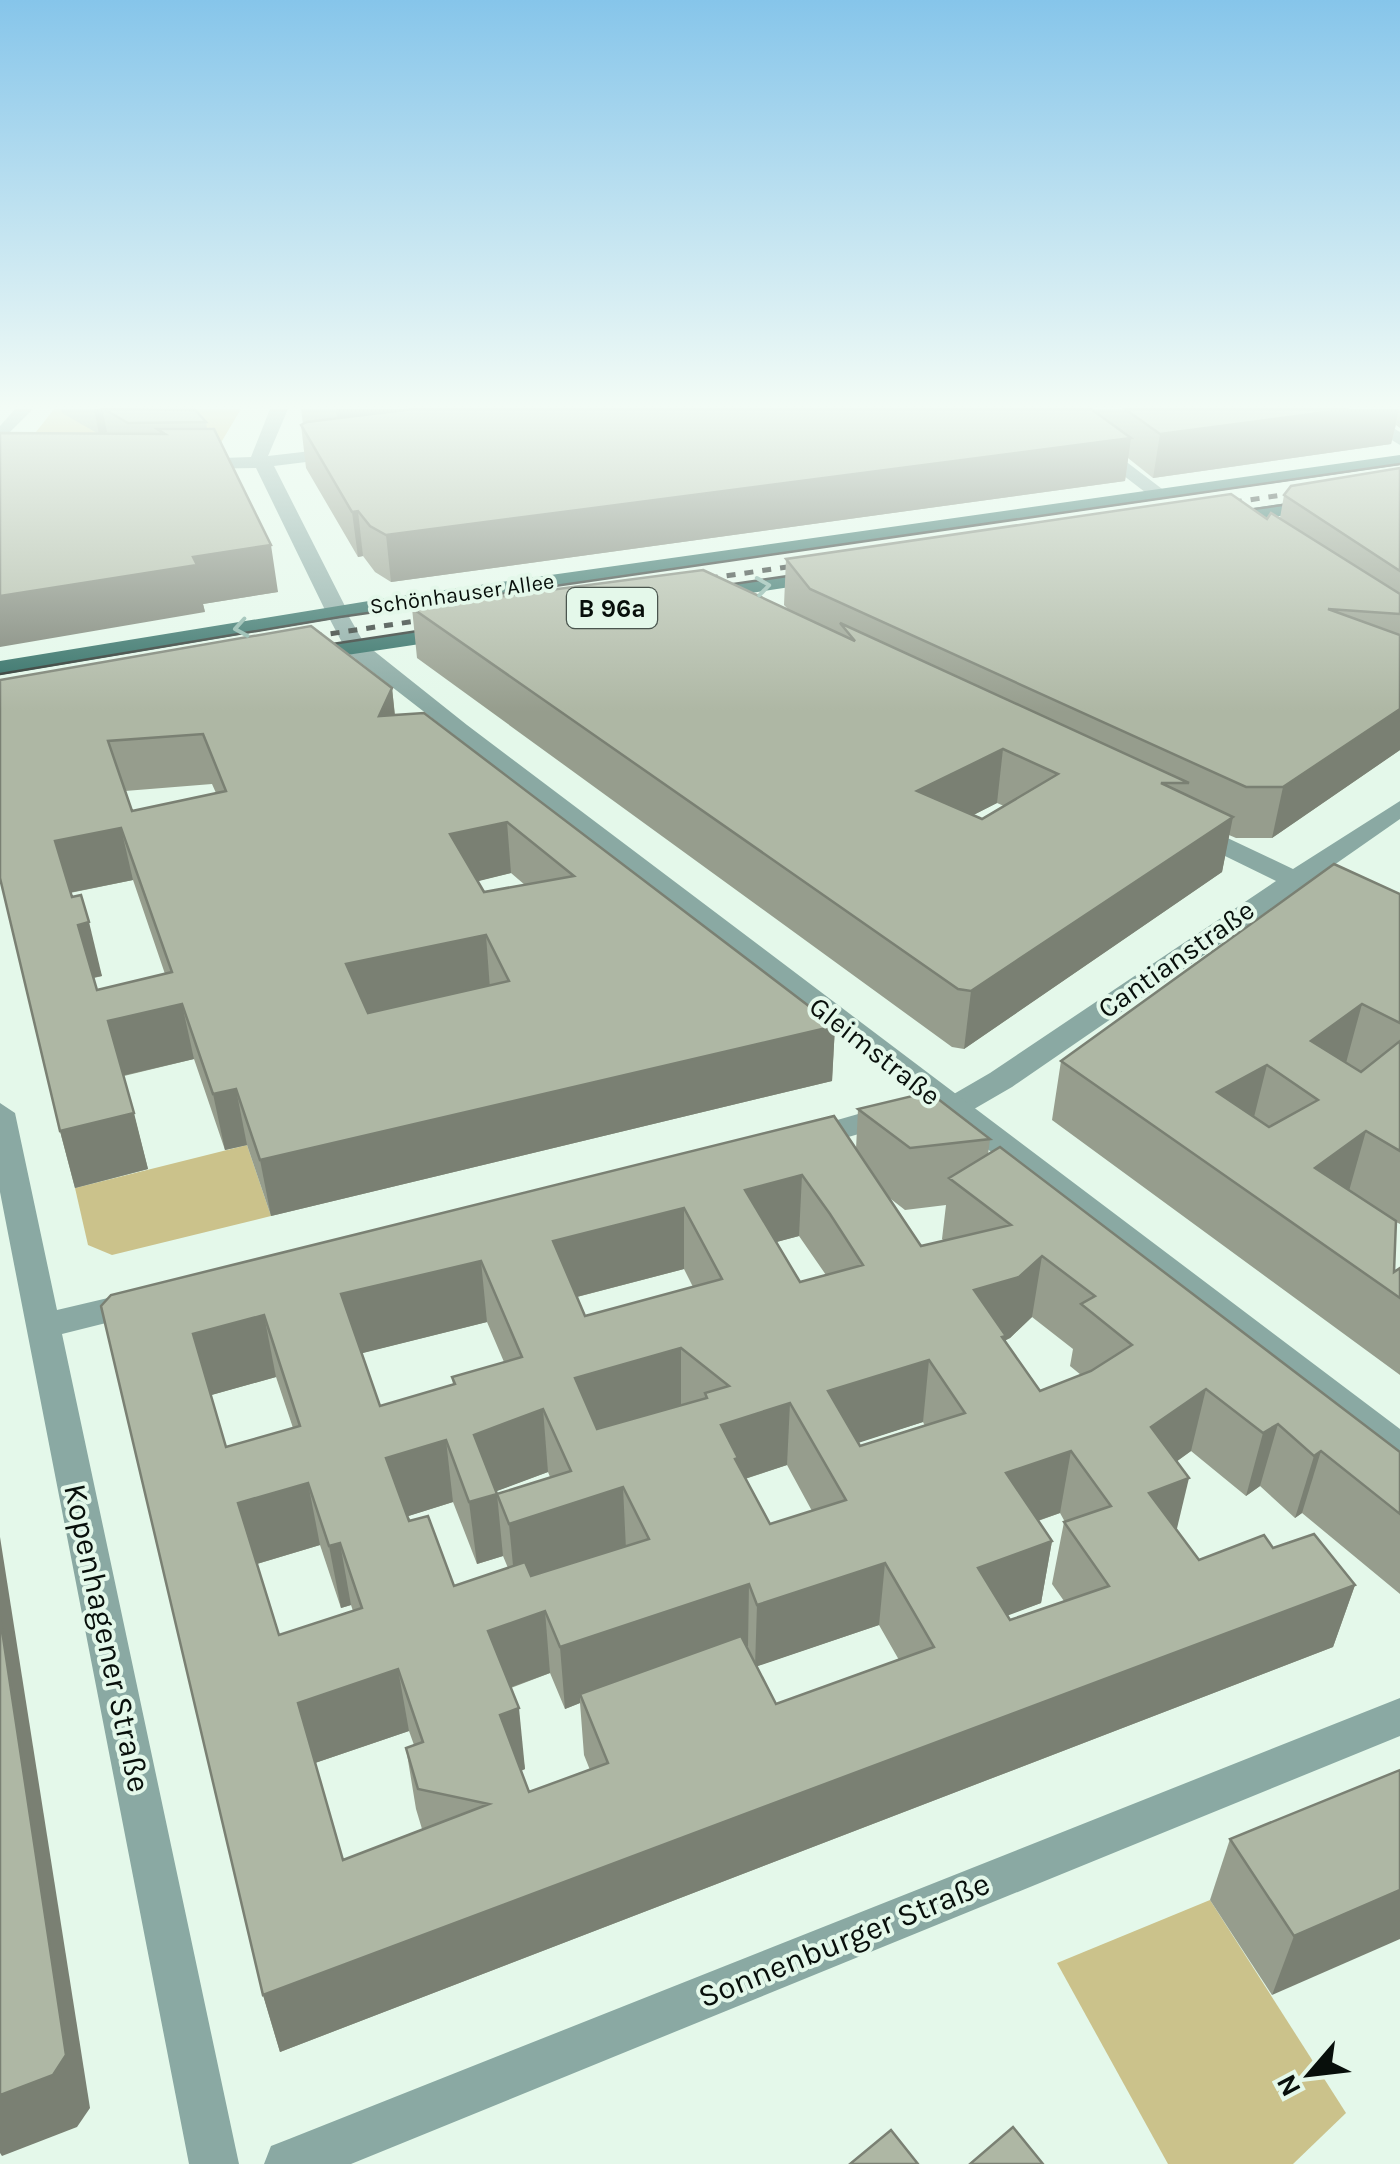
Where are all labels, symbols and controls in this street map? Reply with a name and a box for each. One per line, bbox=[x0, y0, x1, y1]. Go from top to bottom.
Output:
street label: Schönhauser Allee bbox=[368, 568, 556, 620]
one-way arrow bbox=[755, 577, 771, 598]
road number: B 96a bbox=[567, 588, 657, 628]
one-way arrow bbox=[233, 617, 249, 638]
street label: Cantianstraße bbox=[1092, 893, 1260, 1025]
street label: Gleimstraße bbox=[803, 990, 947, 1112]
street label: Kopenhagener Straße bbox=[56, 1480, 158, 1796]
street label: Sonnenburger Straße bbox=[693, 1865, 995, 2015]
north arrow bbox=[1260, 2024, 1360, 2124]
text: N bbox=[1269, 2069, 1308, 2102]

